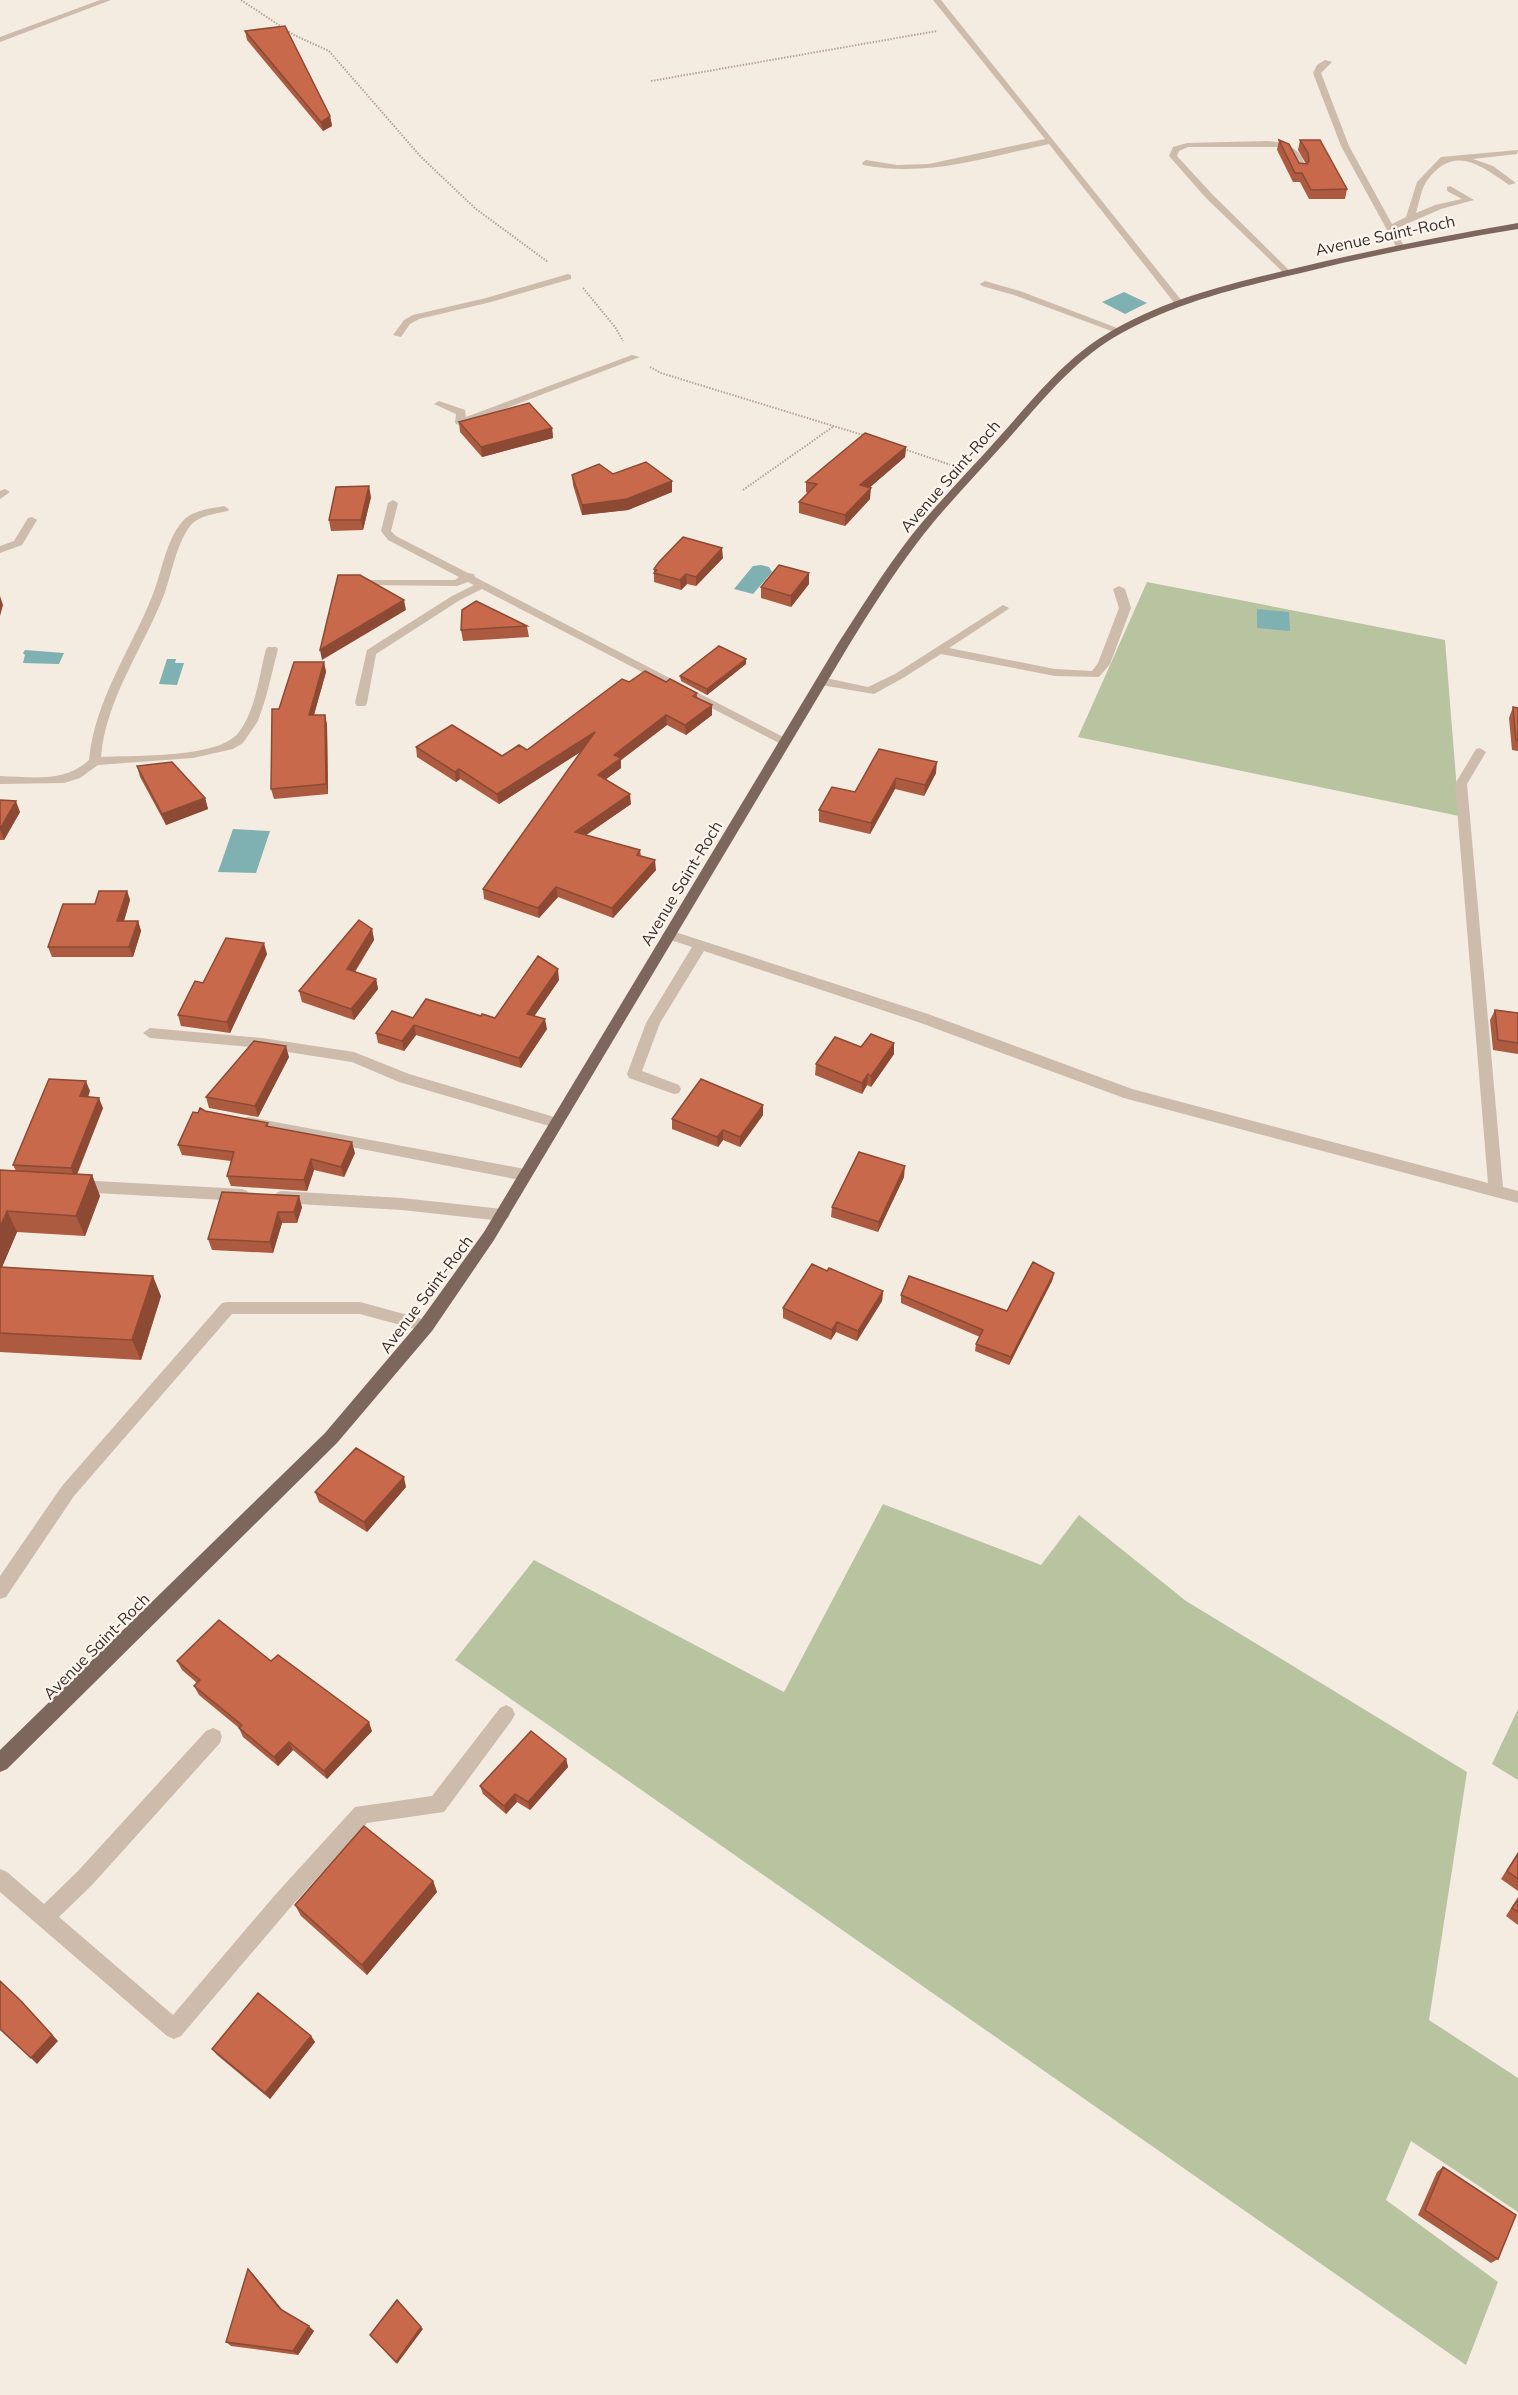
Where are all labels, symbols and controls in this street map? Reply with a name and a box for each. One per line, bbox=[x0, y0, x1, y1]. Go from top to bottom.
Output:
street label: Avenue Saint-Roch bbox=[1313, 210, 1457, 260]
street label: Avenue Saint-Roch bbox=[896, 416, 1004, 536]
street label: Avenue Saint-Roch bbox=[636, 817, 726, 949]
street label: Avenue Saint-Roch bbox=[375, 1231, 477, 1357]
street label: Avenue Saint-Roch bbox=[39, 1589, 153, 1703]

